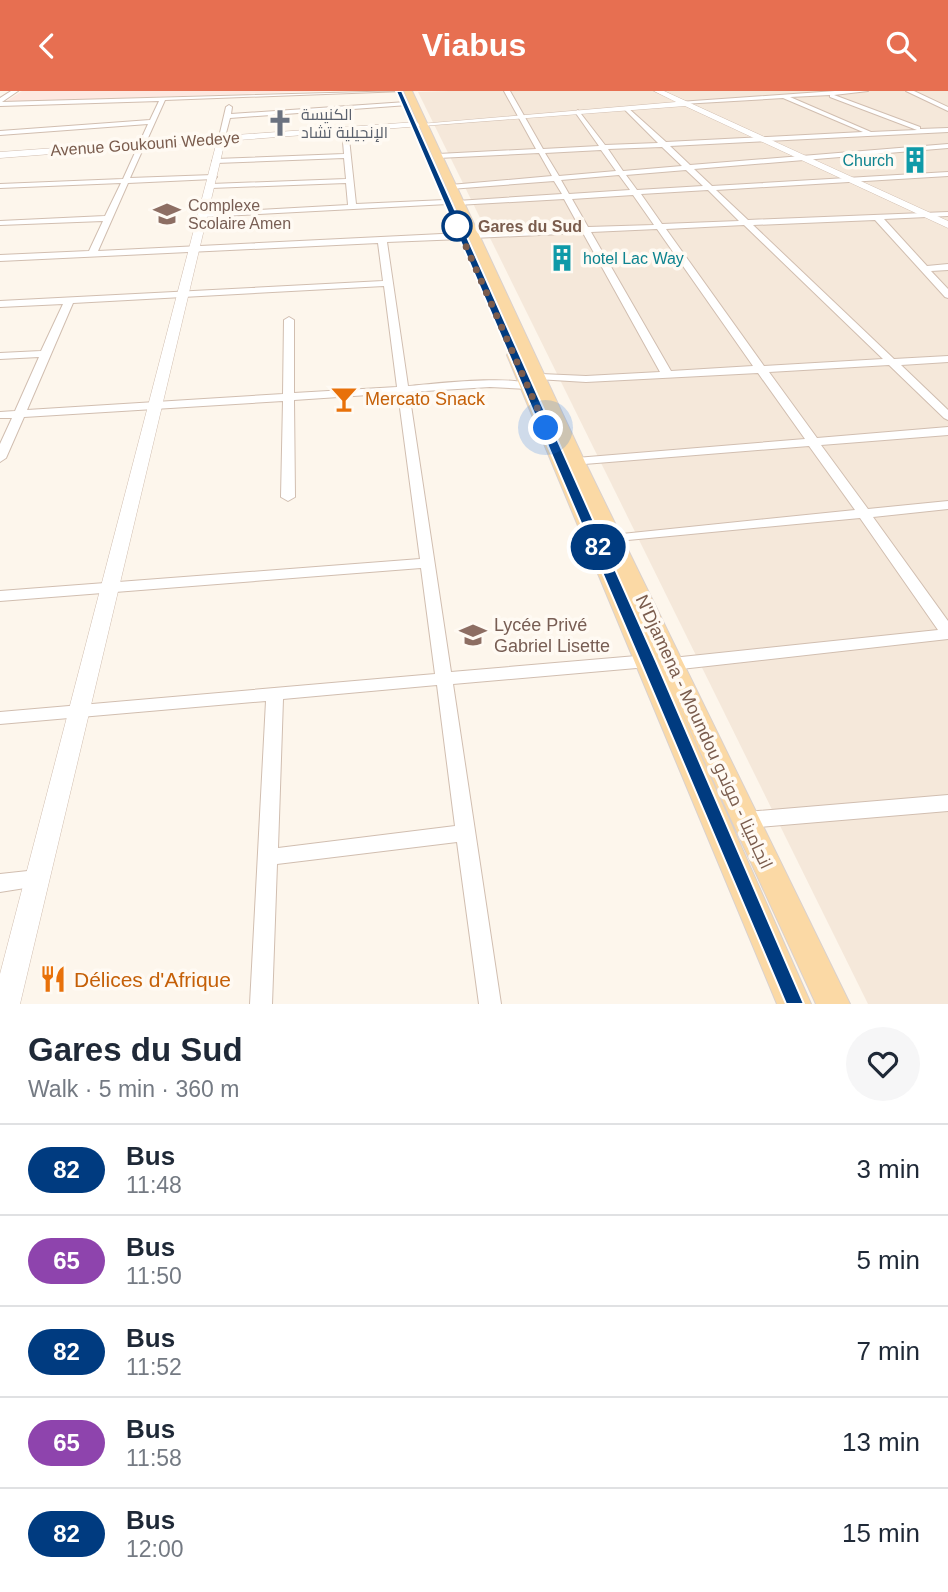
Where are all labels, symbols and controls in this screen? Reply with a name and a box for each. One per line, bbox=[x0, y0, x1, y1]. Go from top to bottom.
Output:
icon: back bbox=[28, 27, 66, 65]
text: Viabus bbox=[422, 27, 526, 63]
icon: search bbox=[882, 27, 920, 65]
place label: الكنيسة الإنجيلية تشاد bbox=[301, 106, 388, 142]
church icon: الكنيسة الإنجيلية تشاد bbox=[265, 108, 295, 138]
street label: Avenue Goukouni Wedeye bbox=[50, 129, 240, 159]
building icon: Church bbox=[900, 145, 930, 175]
place label: Church bbox=[842, 152, 894, 169]
place label: Complexe Scolaire Amen bbox=[188, 197, 291, 232]
school or university icon: Complexe Scolaire Amen bbox=[152, 199, 182, 229]
marker: Gares du Sud bbox=[442, 211, 472, 241]
place label: Gares du Sud bbox=[478, 218, 582, 235]
building icon: hotel Lac Way bbox=[547, 243, 577, 273]
place label: hotel Lac Way bbox=[583, 250, 684, 267]
bar icon: Mercato Snack bbox=[329, 384, 359, 414]
place label: Mercato Snack bbox=[365, 389, 486, 409]
your location bbox=[528, 410, 563, 445]
line badge: 82 bbox=[566, 524, 630, 570]
text: 82 bbox=[585, 533, 611, 560]
street label: N'Djamena - Moundou انجامينا - موندو bbox=[631, 592, 776, 873]
place label: Lycée Privé Gabriel Lisette bbox=[494, 615, 610, 656]
school or university icon: Lycée Privé Gabriel Lisette bbox=[458, 620, 488, 650]
restaurant icon: Délices d'Afrique bbox=[38, 964, 68, 994]
place label: Délices d'Afrique bbox=[74, 968, 231, 991]
button: heart bbox=[846, 1027, 920, 1101]
text: Gares du Sud bbox=[28, 1031, 243, 1068]
text: Walk · 5 min · 360 m bbox=[28, 1076, 239, 1102]
text: Bus bbox=[126, 1141, 175, 1171]
text: 3 min bbox=[856, 1154, 920, 1184]
text: 82 bbox=[53, 1156, 80, 1183]
text: 11:48 bbox=[126, 1172, 182, 1198]
text: Bus bbox=[126, 1232, 175, 1262]
text: 5 min bbox=[856, 1245, 920, 1275]
text: 65 bbox=[53, 1247, 80, 1274]
text: 11:50 bbox=[126, 1263, 182, 1289]
text: Bus bbox=[126, 1323, 175, 1353]
text: 7 min bbox=[856, 1336, 920, 1366]
text: 82 bbox=[53, 1338, 80, 1365]
text: 11:52 bbox=[126, 1354, 182, 1380]
text: Bus bbox=[126, 1414, 175, 1444]
text: 13 min bbox=[842, 1427, 920, 1457]
text: 65 bbox=[53, 1429, 80, 1456]
text: 11:58 bbox=[126, 1445, 182, 1471]
text: Bus bbox=[126, 1505, 175, 1535]
text: 15 min bbox=[842, 1518, 920, 1548]
text: 82 bbox=[53, 1520, 80, 1547]
text: 12:00 bbox=[126, 1536, 184, 1562]

